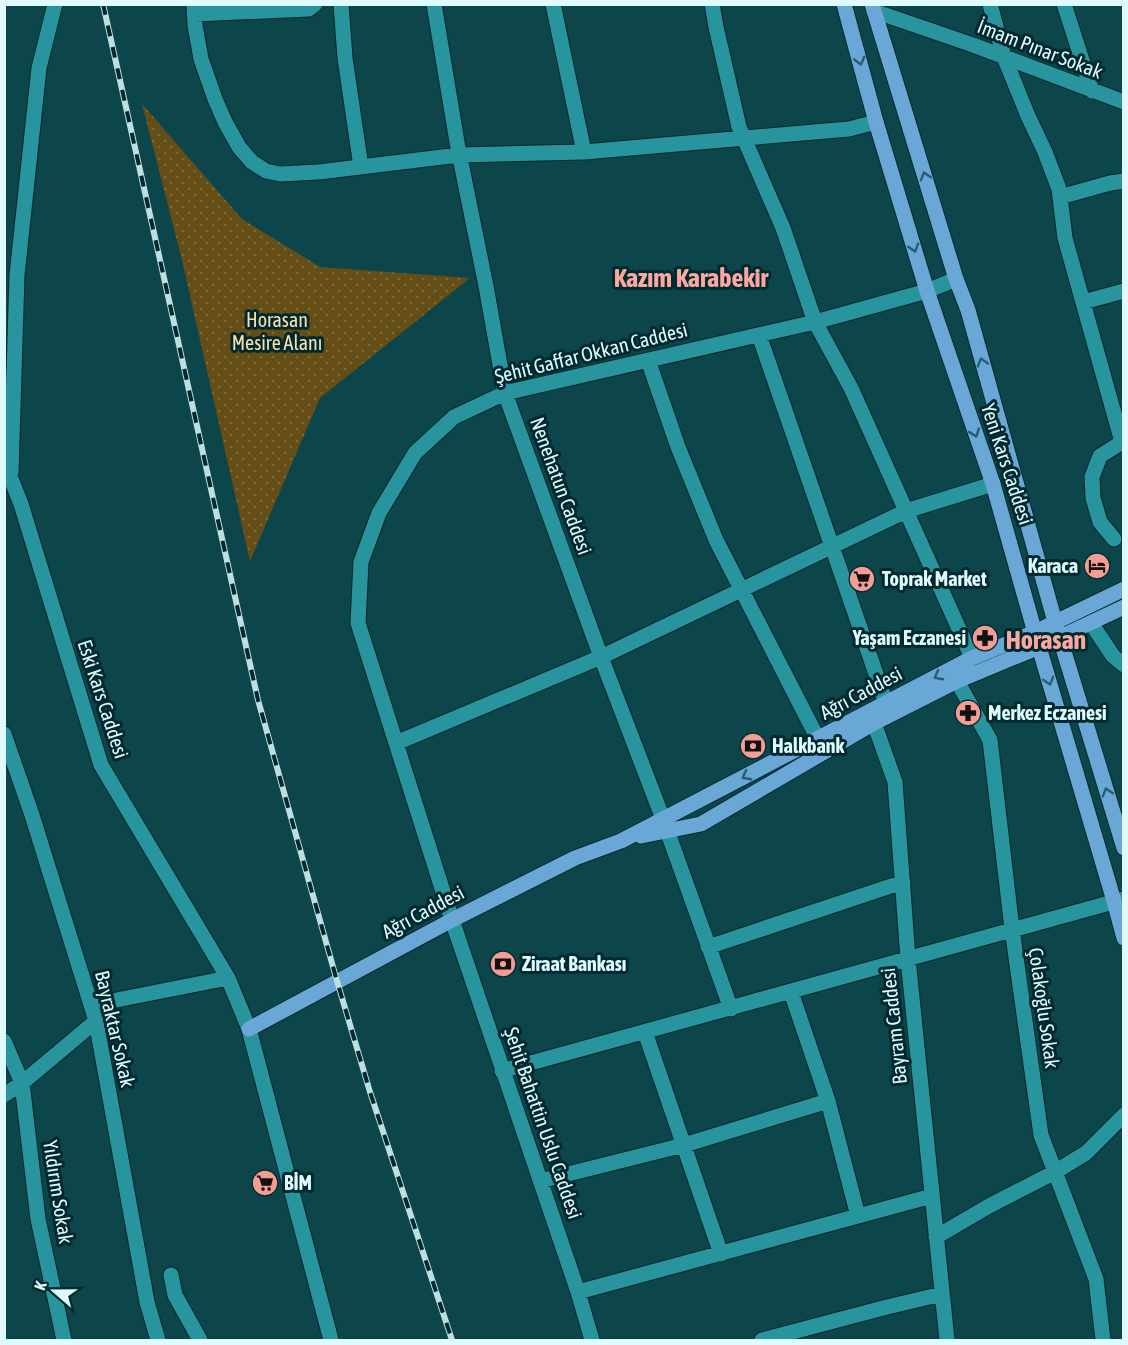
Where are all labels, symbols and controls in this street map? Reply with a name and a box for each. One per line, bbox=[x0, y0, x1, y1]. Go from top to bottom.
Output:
street label: İmam Pınar Sokak bbox=[974, 14, 1106, 83]
one-way arrow bbox=[852, 56, 865, 66]
one-way arrow bbox=[920, 171, 932, 182]
one-way arrow bbox=[907, 242, 919, 253]
district label: Kazım Karabekir bbox=[614, 263, 770, 293]
park label: Horasan Mesire Alanı bbox=[232, 308, 322, 354]
street label: Şehit Gaffar Okkan Caddesi bbox=[492, 317, 690, 388]
one-way arrow bbox=[977, 357, 990, 367]
street label: Yeni Kars Caddesi bbox=[977, 400, 1038, 527]
street label: Nenehatun Caddesi bbox=[526, 414, 597, 558]
one-way arrow bbox=[968, 427, 981, 438]
hotel icon: Karaca bbox=[1082, 551, 1112, 581]
place label: Karaca bbox=[1028, 554, 1078, 577]
supermarket icon: Toprak Market bbox=[847, 564, 877, 594]
place label: Toprak Market bbox=[882, 567, 987, 590]
pharmacy icon: Yaşam Eczanesi bbox=[970, 623, 1000, 653]
district label: Horasan bbox=[1006, 625, 1086, 655]
place label: Yaşam Eczanesi bbox=[852, 626, 966, 649]
street label: Eski Kars Caddesi bbox=[73, 637, 133, 761]
street label: Ağrı Caddesi bbox=[816, 661, 906, 724]
one-way arrow bbox=[933, 669, 944, 681]
one-way arrow bbox=[1042, 675, 1054, 685]
pharmacy icon: Merkez Eczanesi bbox=[953, 698, 983, 728]
place label: Merkez Eczanesi bbox=[988, 701, 1107, 724]
bank icon: Halkbank bbox=[738, 731, 768, 761]
place label: Halkbank bbox=[772, 734, 844, 757]
one-way arrow bbox=[741, 769, 752, 781]
one-way arrow bbox=[1102, 787, 1114, 798]
street label: Ağrı Caddesi bbox=[378, 880, 468, 943]
street label: Çolakoğlu Sokak bbox=[1025, 946, 1064, 1070]
bank icon: Ziraat Bankası bbox=[488, 949, 518, 979]
place label: Ziraat Bankası bbox=[522, 952, 626, 975]
street label: Bayram Caddesi bbox=[876, 967, 911, 1085]
street label: Bayraktar Sokak bbox=[91, 968, 140, 1090]
street label: Şehit Bahattin Uslu Caddesi bbox=[500, 1024, 587, 1222]
street label: Yıldırım Sokak bbox=[39, 1139, 78, 1245]
supermarket icon: BİM bbox=[250, 1168, 280, 1198]
place label: BİM bbox=[284, 1171, 312, 1194]
north arrow bbox=[24, 1261, 84, 1321]
text: K bbox=[30, 1279, 50, 1293]

